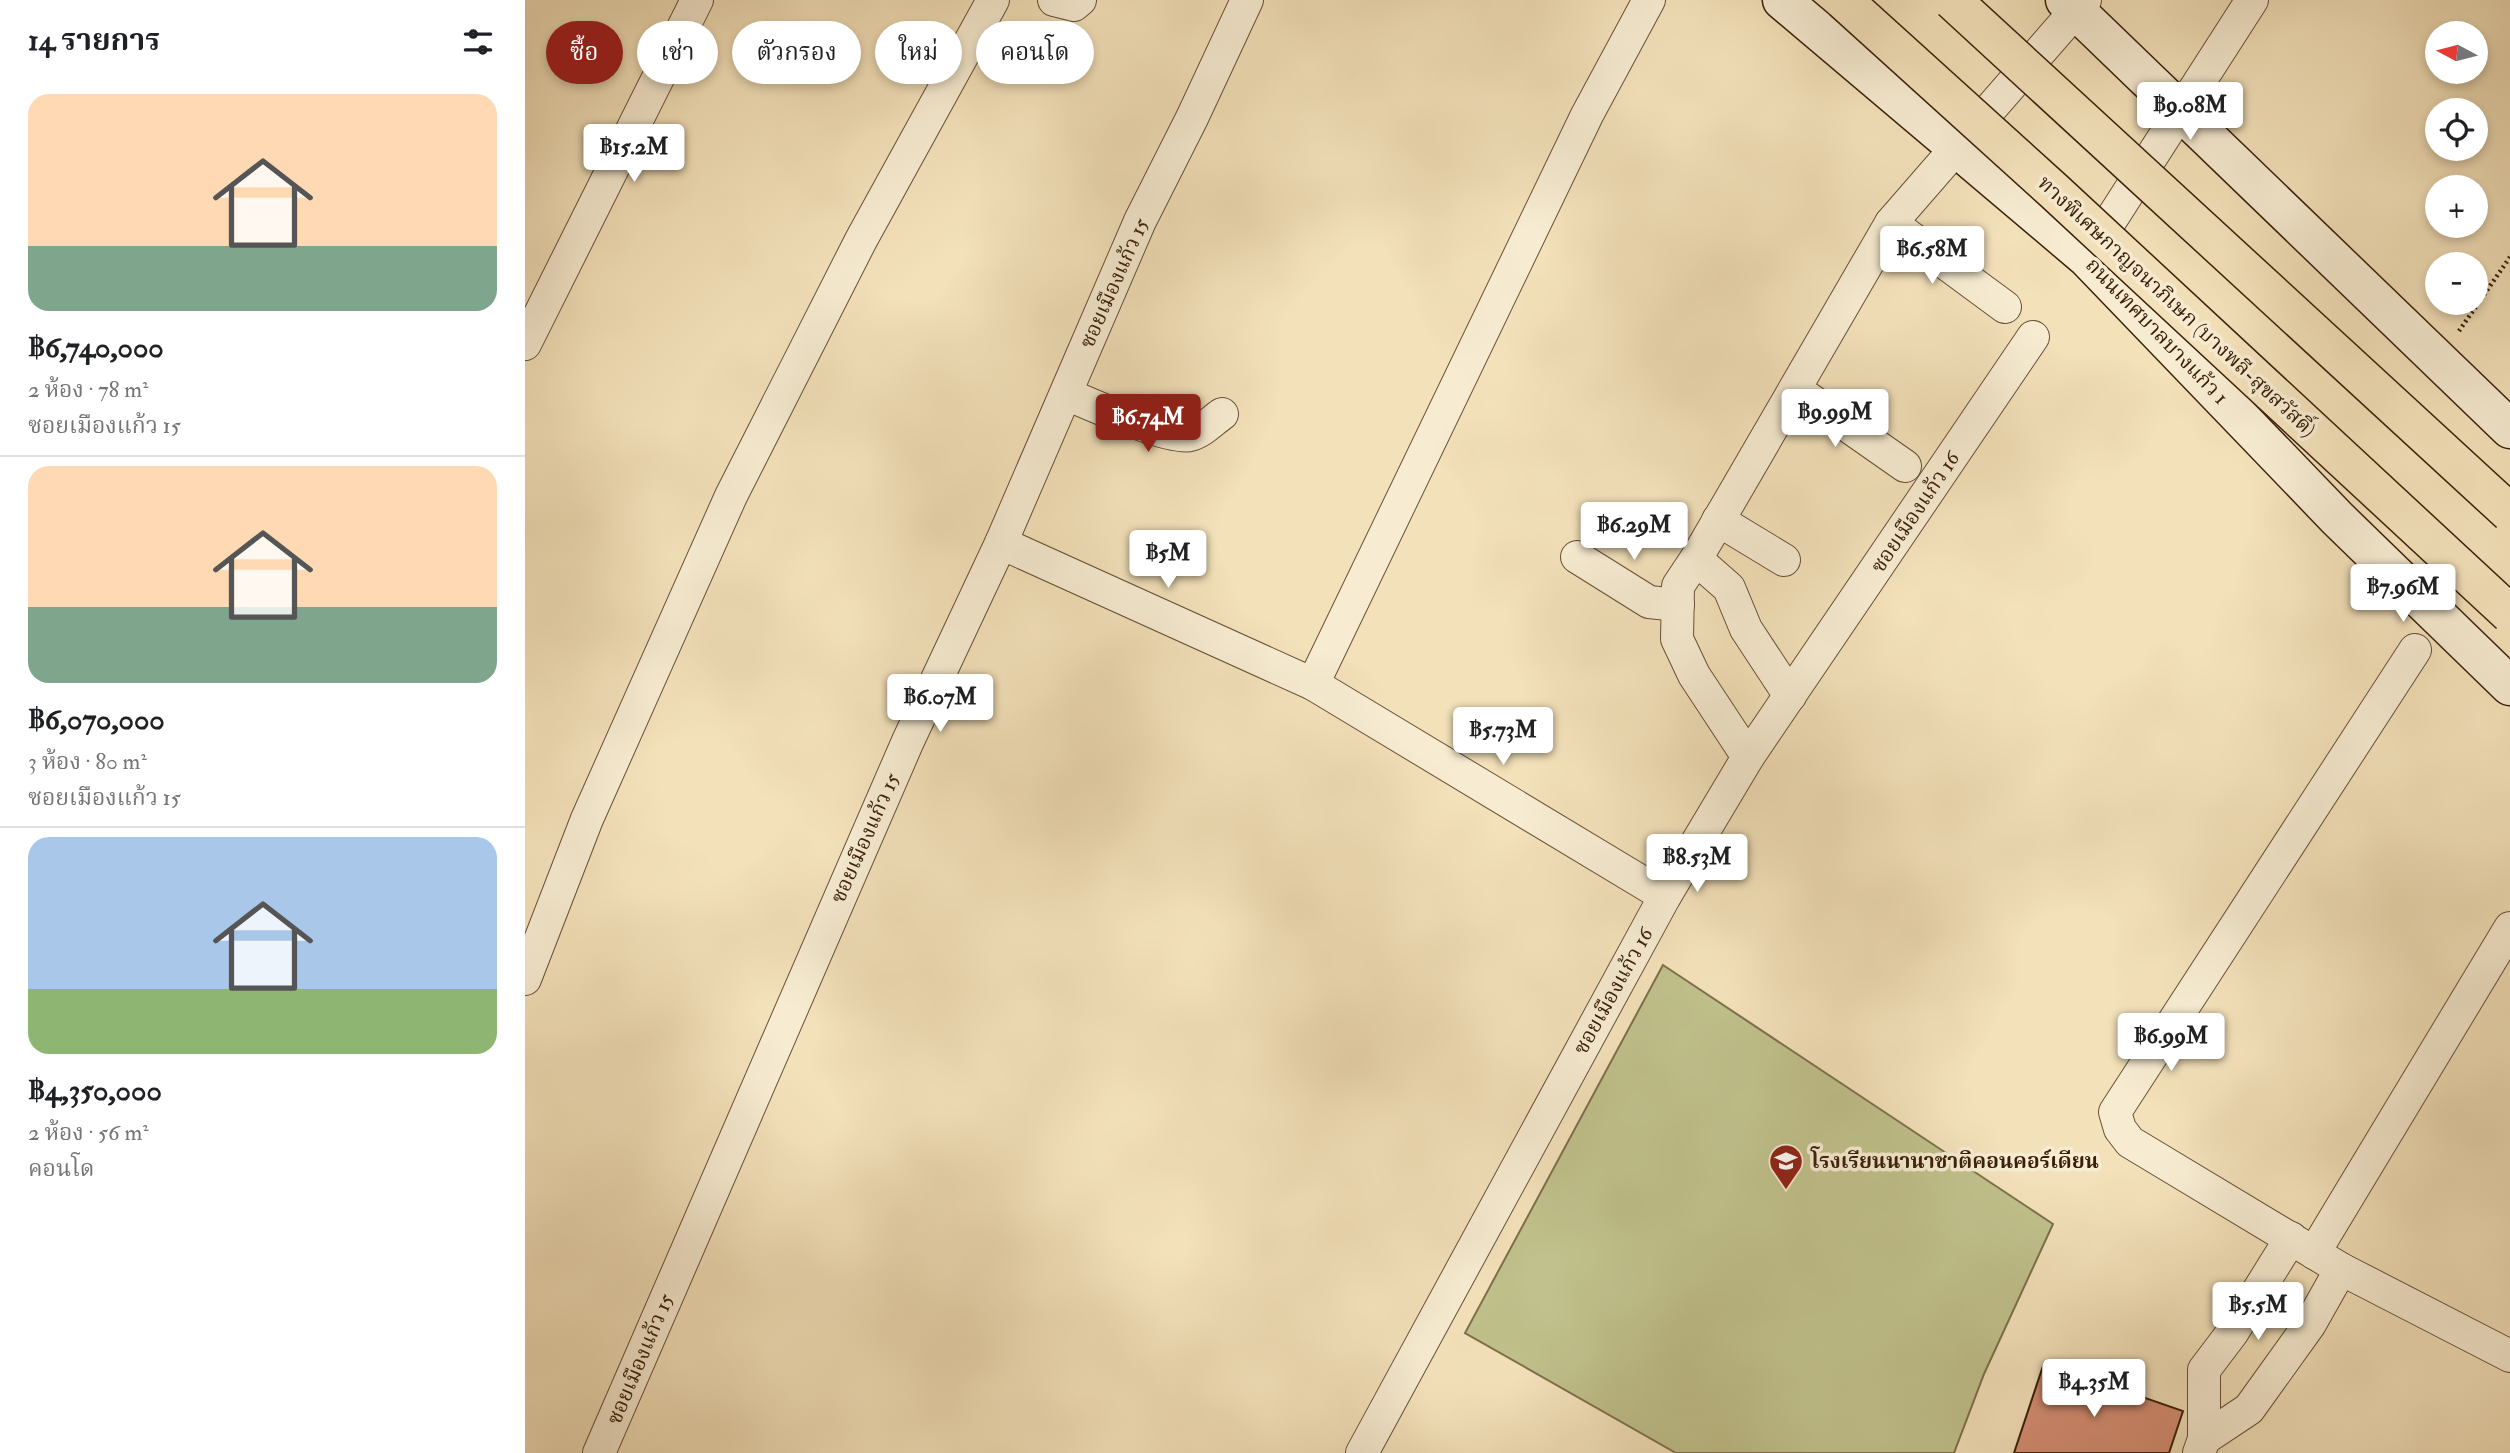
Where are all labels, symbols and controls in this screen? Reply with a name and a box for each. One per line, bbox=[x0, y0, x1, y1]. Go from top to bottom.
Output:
chip: ซื้อ bbox=[546, 21, 623, 84]
chip: เช่า bbox=[637, 21, 718, 84]
chip: ตัวกรอง bbox=[732, 21, 861, 84]
chip: ใหม่ bbox=[875, 21, 962, 84]
chip: คอนโด bbox=[976, 21, 1094, 84]
north arrow bbox=[2425, 21, 2489, 84]
map controls bbox=[2425, 21, 2488, 315]
text: 14 รายการ bbox=[28, 22, 160, 59]
icon: filters bbox=[459, 23, 497, 61]
pin: ฿9.08M bbox=[2133, 82, 2247, 142]
text: ฿9.08M bbox=[2153, 90, 2227, 119]
button: locate bbox=[2425, 98, 2488, 161]
pin: ฿15.2M bbox=[577, 124, 691, 184]
text: ฿15.2M bbox=[599, 132, 669, 161]
icon: home bbox=[200, 140, 326, 266]
street label: ทางพิเศษกาญจนาภิเษก (บางพลี-สุขสวัสดิ์) bbox=[2032, 168, 2323, 443]
button: + bbox=[2425, 175, 2488, 238]
street label: ซอยเมืองแก้ว 15 bbox=[1074, 213, 1155, 352]
pin: ฿6.58M bbox=[1875, 226, 1989, 286]
text: ฿6.58M bbox=[1896, 234, 1968, 263]
street label: ถนนเทศบาลบางแก้ว 1 bbox=[2079, 252, 2234, 411]
button: − bbox=[2425, 252, 2488, 315]
text: ฿6,740,000 bbox=[28, 329, 164, 366]
text: 2 ห้อง · 78 m² bbox=[28, 375, 149, 404]
pin: ฿9.99M bbox=[1778, 390, 1892, 449]
pin: ฿6.74M bbox=[1091, 394, 1205, 454]
text: ฿9.99M bbox=[1798, 397, 1872, 426]
text: ฿6.74M bbox=[1112, 402, 1184, 431]
text: ซอยเมืองแก้ว 15 bbox=[28, 411, 181, 440]
street label: ซอยเมืองแก้ว 16 bbox=[1865, 445, 1967, 578]
pin: ฿6.29M bbox=[1577, 503, 1691, 562]
text: ฿6.29M bbox=[1597, 510, 1671, 539]
icon: home bbox=[200, 512, 326, 638]
pin: ฿5M bbox=[1134, 530, 1202, 590]
text: ฿5M bbox=[1145, 538, 1191, 567]
pin: ฿7.96M bbox=[2346, 564, 2460, 624]
text: ฿7.96M bbox=[2367, 572, 2440, 601]
pin: ฿6.07M bbox=[883, 674, 997, 734]
text: ฿6.07M bbox=[903, 682, 977, 711]
text: ฿6,070,000 bbox=[28, 701, 165, 738]
pin: ฿5.73M bbox=[1446, 708, 1560, 767]
text: ฿5.73M bbox=[1469, 715, 1537, 744]
text: 3 ห้อง · 80 m² bbox=[28, 747, 147, 776]
street label: ซอยเมืองแก้ว 15 bbox=[825, 768, 906, 907]
text: ซอยเมืองแก้ว 15 bbox=[28, 783, 181, 812]
pin: ฿8.53M bbox=[1640, 834, 1754, 894]
text: ฿8.53M bbox=[1663, 842, 1731, 871]
icon: home bbox=[200, 883, 326, 1009]
street label: ซอยเมืองแก้ว 16 bbox=[1567, 922, 1660, 1059]
pin: ฿6.99M bbox=[2114, 1014, 2228, 1073]
text: ฿6.99M bbox=[2134, 1021, 2208, 1050]
text: ฿4,350,000 bbox=[28, 1072, 162, 1109]
text: 2 ห้อง · 56 m² bbox=[28, 1118, 149, 1147]
school or university icon: โรงเรียนนานาชาติคอนคอร์เดียน bbox=[1767, 1142, 1805, 1191]
place label: โรงเรียนนานาชาติคอนคอร์เดียน bbox=[1810, 1146, 2099, 1175]
text: คอนโด bbox=[28, 1154, 95, 1183]
pin: ฿5.5M bbox=[2209, 1282, 2307, 1342]
street label: ซอยเมืองแก้ว 15 bbox=[601, 1289, 680, 1429]
text: ฿5.5M bbox=[2228, 1290, 2288, 1319]
pin: ฿4.35M bbox=[2037, 1360, 2151, 1419]
text: ฿4.35M bbox=[2058, 1367, 2130, 1396]

